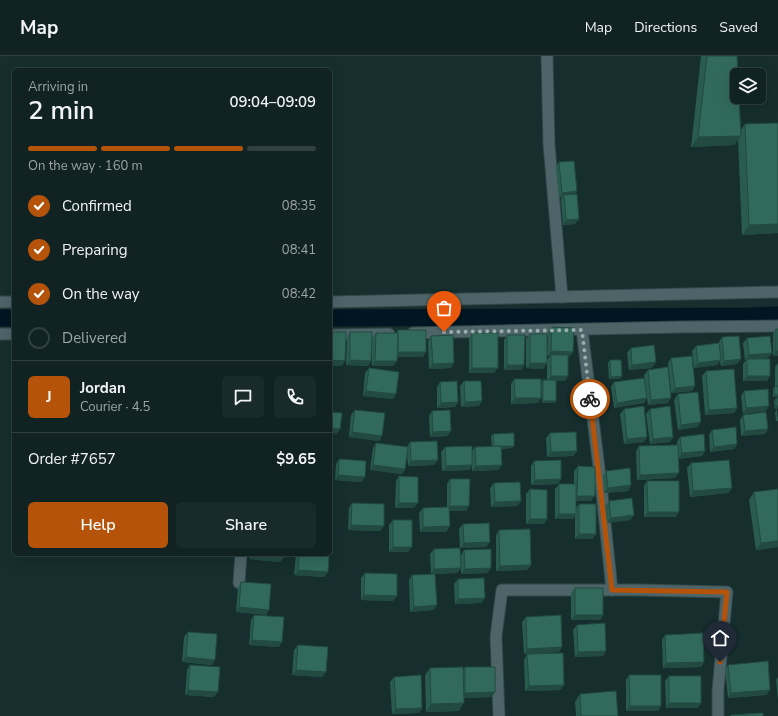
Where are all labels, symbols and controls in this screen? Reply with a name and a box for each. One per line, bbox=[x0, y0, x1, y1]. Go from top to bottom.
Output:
text: Map bbox=[20, 15, 58, 41]
text: Map bbox=[585, 18, 612, 37]
text: Directions bbox=[634, 18, 697, 37]
text: Saved bbox=[719, 18, 758, 37]
map controls bbox=[730, 68, 766, 104]
button: layers bbox=[730, 68, 766, 104]
text: Arriving in bbox=[28, 78, 88, 96]
text: 09:04–09:09 bbox=[229, 92, 316, 112]
text: 2 min bbox=[28, 93, 94, 128]
text: On the way · 160 m bbox=[28, 157, 143, 175]
icon: check bbox=[28, 195, 50, 217]
text: Confirmed bbox=[62, 196, 132, 216]
text: 08:35 bbox=[282, 197, 316, 215]
icon: check bbox=[28, 239, 50, 261]
text: Preparing bbox=[62, 240, 127, 260]
text: 08:41 bbox=[282, 241, 316, 259]
icon: check bbox=[28, 283, 50, 305]
text: On the way bbox=[62, 284, 140, 304]
text: 08:42 bbox=[282, 285, 316, 303]
pin bbox=[427, 291, 461, 332]
icon: bag bbox=[433, 297, 455, 319]
text: Delivered bbox=[62, 328, 127, 348]
button: chat bbox=[222, 376, 264, 418]
button: phone bbox=[274, 376, 316, 418]
text: Jordan bbox=[80, 378, 126, 398]
courier bbox=[570, 379, 610, 419]
text: J bbox=[46, 387, 52, 407]
icon: bike bbox=[579, 388, 601, 410]
text: Courier · 4.5 bbox=[80, 398, 150, 416]
text: Order #7657 bbox=[28, 449, 116, 469]
text: $9.65 bbox=[276, 449, 316, 469]
button: Help bbox=[28, 502, 168, 548]
button: Share bbox=[176, 502, 316, 548]
pin bbox=[703, 621, 737, 662]
icon: home bbox=[709, 627, 731, 649]

